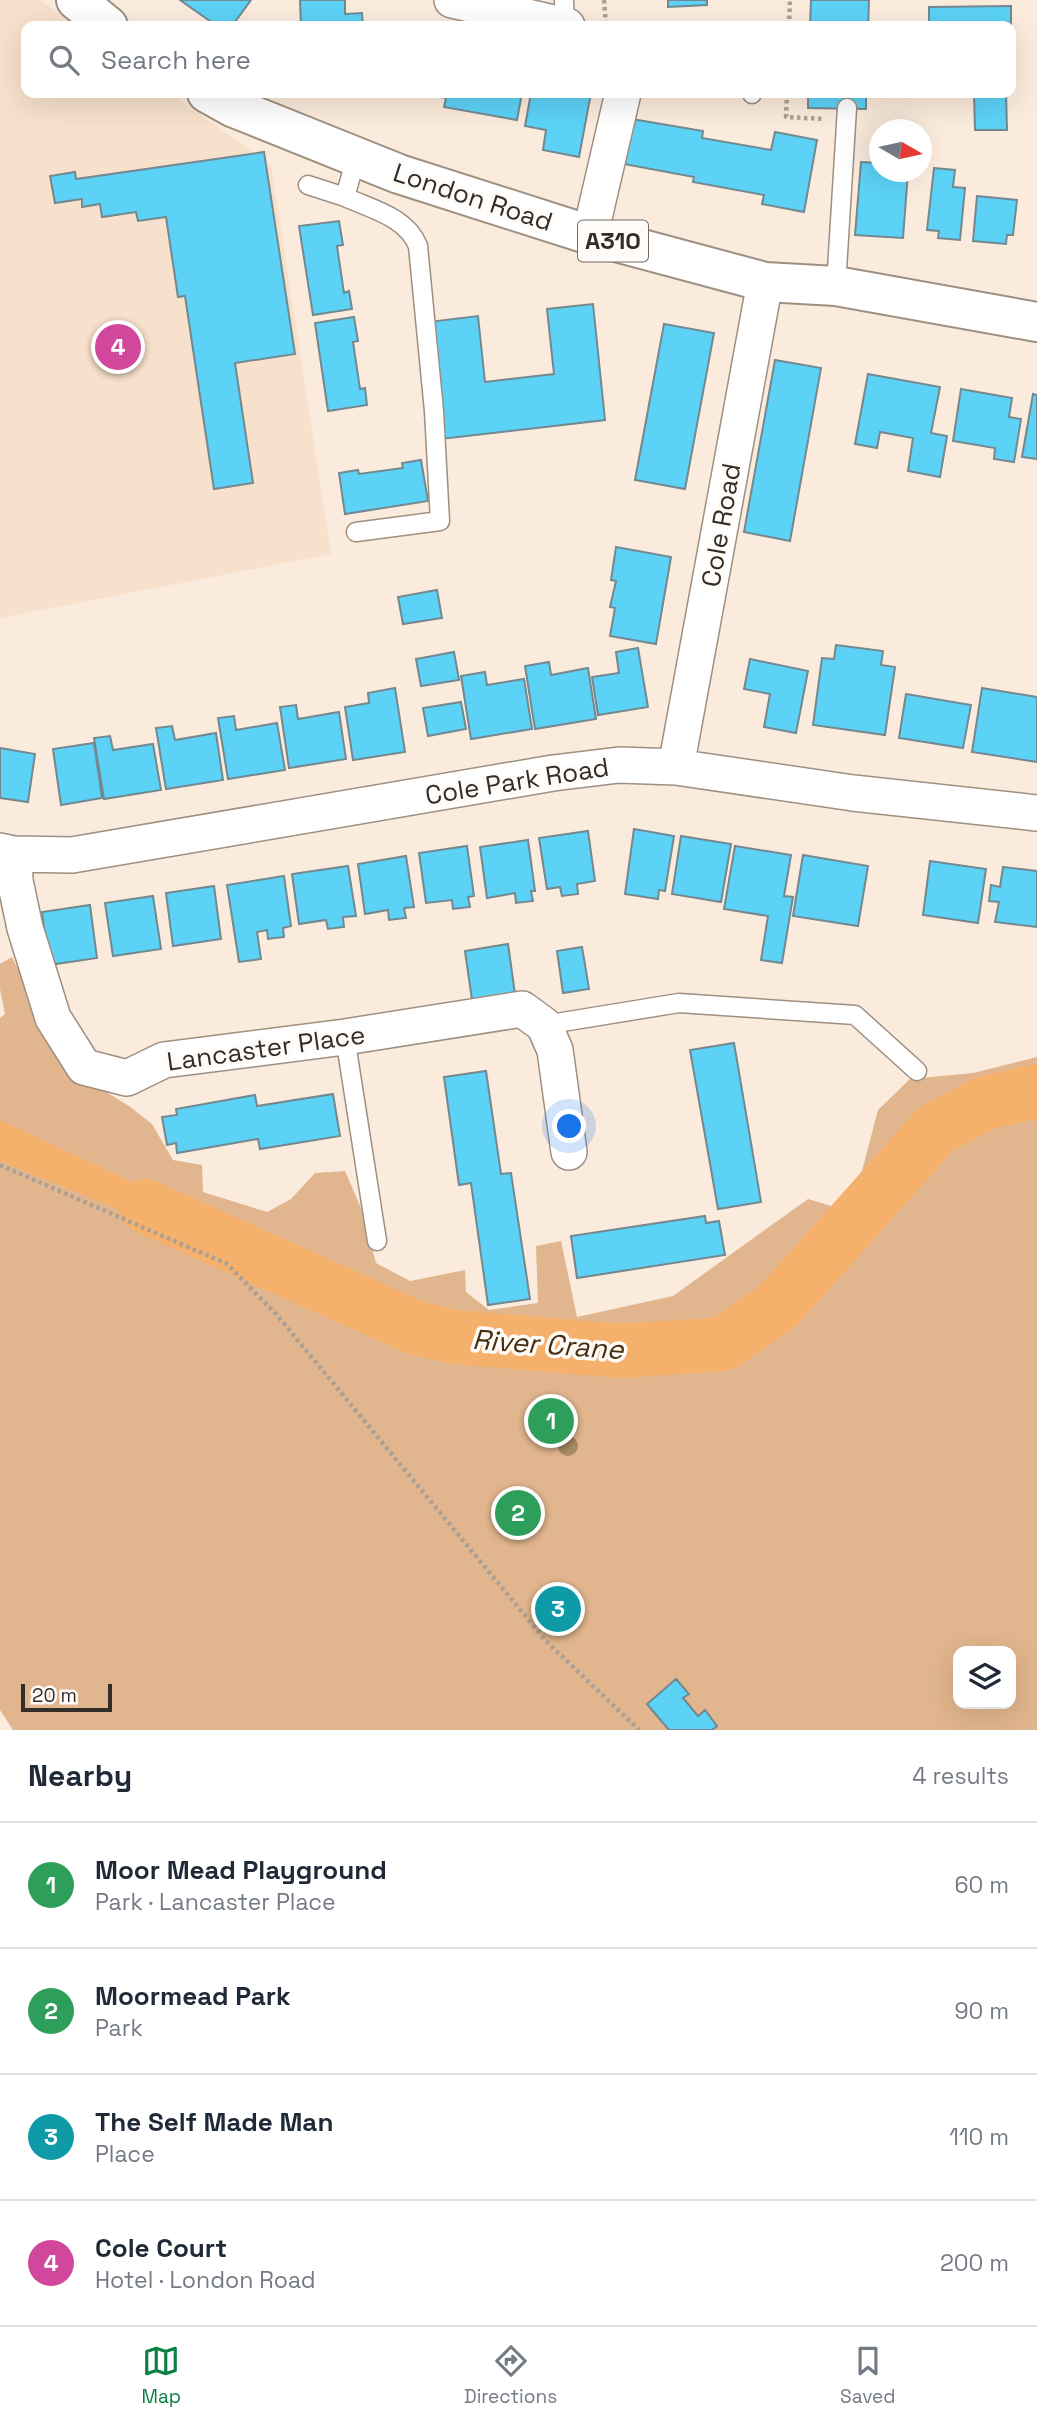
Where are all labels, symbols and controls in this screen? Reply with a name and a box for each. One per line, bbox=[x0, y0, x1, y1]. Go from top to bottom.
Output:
search box bbox=[21, 21, 1016, 98]
icon: search bbox=[45, 41, 83, 79]
text: Search here bbox=[101, 43, 251, 77]
north arrow bbox=[869, 119, 932, 182]
street label: London Road bbox=[389, 155, 557, 239]
road number: A310 bbox=[578, 221, 648, 262]
pin: 4 bbox=[95, 321, 141, 373]
street label: Cole Road bbox=[693, 460, 749, 590]
street label: Cole Park Road bbox=[423, 750, 611, 812]
street label: Lancaster Place bbox=[165, 1017, 367, 1079]
your location bbox=[552, 1109, 586, 1143]
water label: River Crane bbox=[471, 1321, 626, 1367]
pin: 1 bbox=[528, 1395, 574, 1447]
pin: 2 bbox=[495, 1487, 541, 1539]
pin: 3 bbox=[535, 1583, 581, 1635]
map controls bbox=[953, 1646, 1016, 1709]
button: layers bbox=[953, 1646, 1016, 1709]
scale bar bbox=[21, 1681, 112, 1713]
text: 20 m bbox=[32, 1683, 77, 1708]
text: Nearby bbox=[28, 1756, 132, 1795]
text: 4 results bbox=[912, 1761, 1009, 1791]
text: Moor Mead Playground bbox=[95, 1853, 387, 1887]
text: 1 bbox=[46, 1870, 56, 1900]
text: 60 m bbox=[954, 1870, 1009, 1900]
text: Park · Lancaster Place bbox=[95, 1887, 336, 1917]
text: Moormead Park bbox=[95, 1979, 291, 2013]
text: 2 bbox=[44, 1996, 58, 2026]
text: 90 m bbox=[954, 1996, 1009, 2026]
text: Park bbox=[95, 2013, 143, 2043]
text: The Self Made Man bbox=[95, 2105, 333, 2139]
text: 3 bbox=[44, 2122, 58, 2152]
text: 110 m bbox=[949, 2122, 1009, 2152]
text: Place bbox=[95, 2139, 155, 2169]
text: Cole Court bbox=[95, 2231, 227, 2265]
text: 4 bbox=[44, 2248, 58, 2278]
text: 200 m bbox=[940, 2248, 1009, 2278]
text: Hotel · London Road bbox=[95, 2265, 316, 2295]
tab: Map bbox=[141, 2342, 181, 2409]
tab: Directions bbox=[464, 2342, 557, 2409]
tab: Saved bbox=[840, 2342, 896, 2409]

